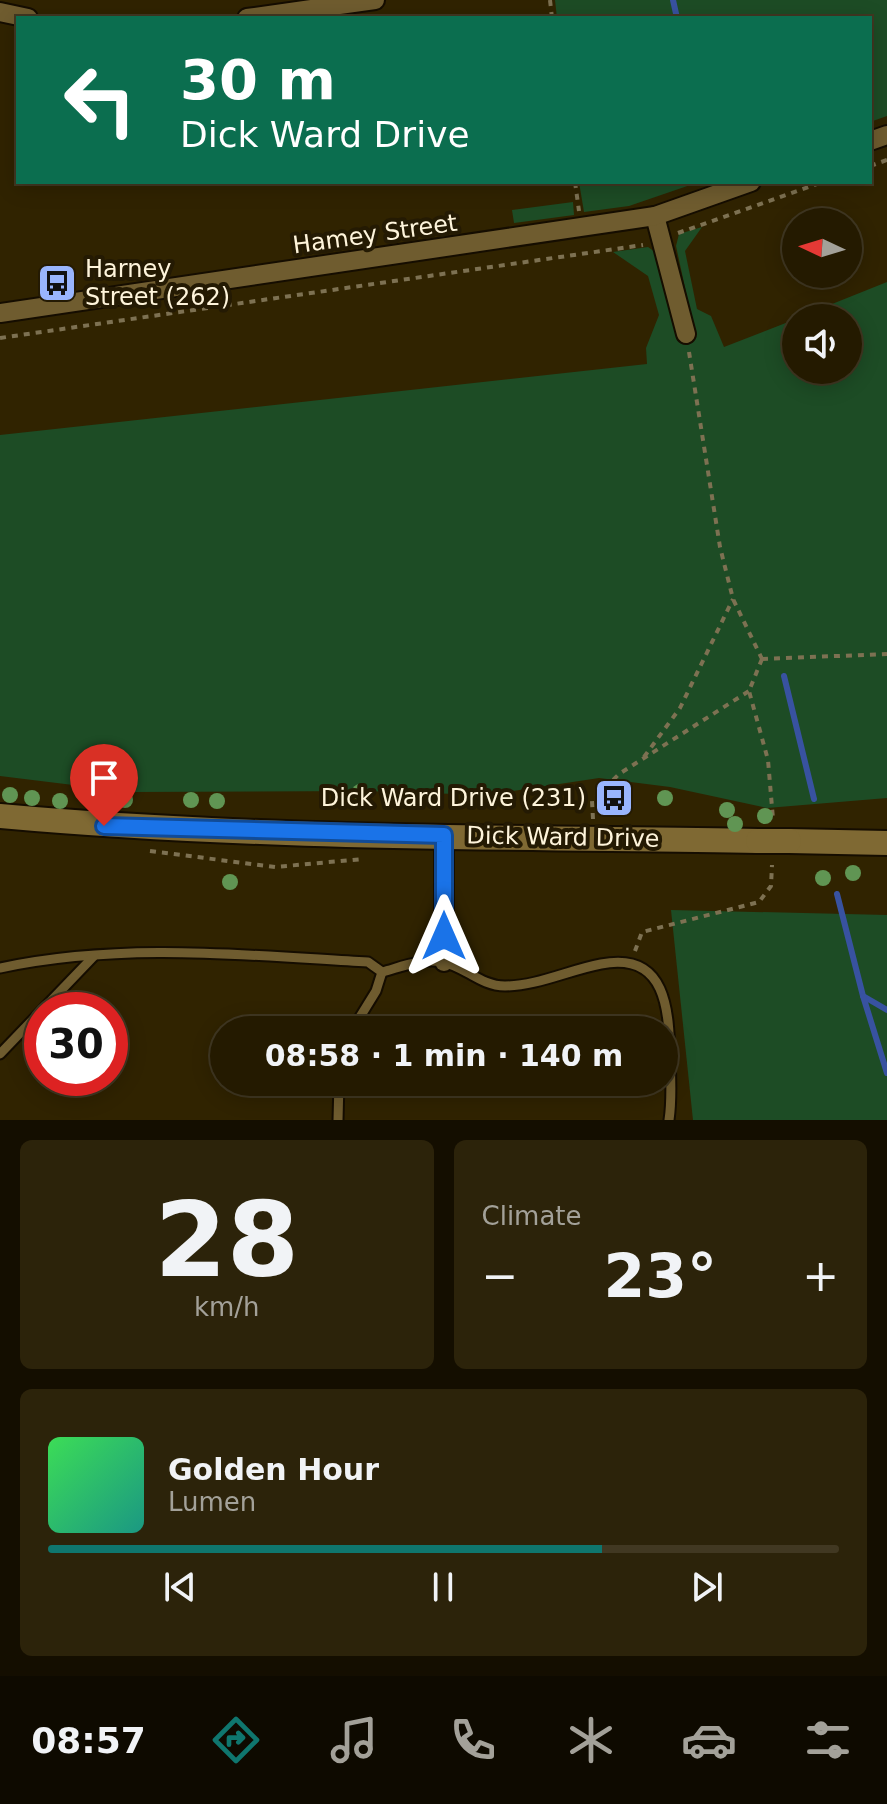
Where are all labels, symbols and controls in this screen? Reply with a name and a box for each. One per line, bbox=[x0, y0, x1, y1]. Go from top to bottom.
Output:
text: 30 m bbox=[180, 47, 336, 112]
icon: left bbox=[48, 48, 152, 152]
text: Dick Ward Drive bbox=[180, 114, 470, 155]
north arrow bbox=[782, 208, 862, 288]
map controls bbox=[782, 208, 862, 384]
street label: Hamey Street bbox=[291, 209, 459, 259]
place label: Harney Street (262) bbox=[85, 255, 230, 311]
bus stop icon: Harney Street (262) bbox=[36, 262, 78, 304]
button: sound bbox=[782, 304, 862, 384]
pin bbox=[70, 744, 138, 826]
icon: arrive bbox=[82, 756, 126, 800]
bus stop icon: Dick Ward Drive (231) bbox=[593, 777, 635, 819]
place label: Dick Ward Drive (231) bbox=[321, 784, 586, 812]
street label: Dick Ward Drive bbox=[466, 821, 660, 853]
position arrow bbox=[402, 894, 486, 978]
speed limit sign: 30 bbox=[24, 992, 128, 1096]
text: 08:58 · 1 min · 140 m bbox=[265, 1038, 623, 1073]
text: 28 bbox=[154, 1179, 299, 1301]
text: Climate bbox=[482, 1201, 582, 1231]
text: 23° bbox=[604, 1241, 717, 1311]
text: − bbox=[482, 1250, 518, 1301]
text: + bbox=[802, 1250, 839, 1301]
text: km/h bbox=[194, 1292, 260, 1322]
text: Golden Hour bbox=[168, 1452, 379, 1487]
text: Lumen bbox=[168, 1487, 256, 1517]
icon: previous bbox=[158, 1565, 202, 1609]
icon: pause bbox=[421, 1565, 465, 1609]
icon: next bbox=[685, 1565, 729, 1609]
icon: directions bbox=[208, 1712, 264, 1768]
icon: music bbox=[326, 1712, 382, 1768]
icon: phone bbox=[445, 1712, 501, 1768]
icon: climate bbox=[563, 1712, 619, 1768]
icon: car bbox=[681, 1712, 737, 1768]
icon: filters bbox=[800, 1712, 856, 1768]
text: 08:57 bbox=[31, 1720, 146, 1761]

